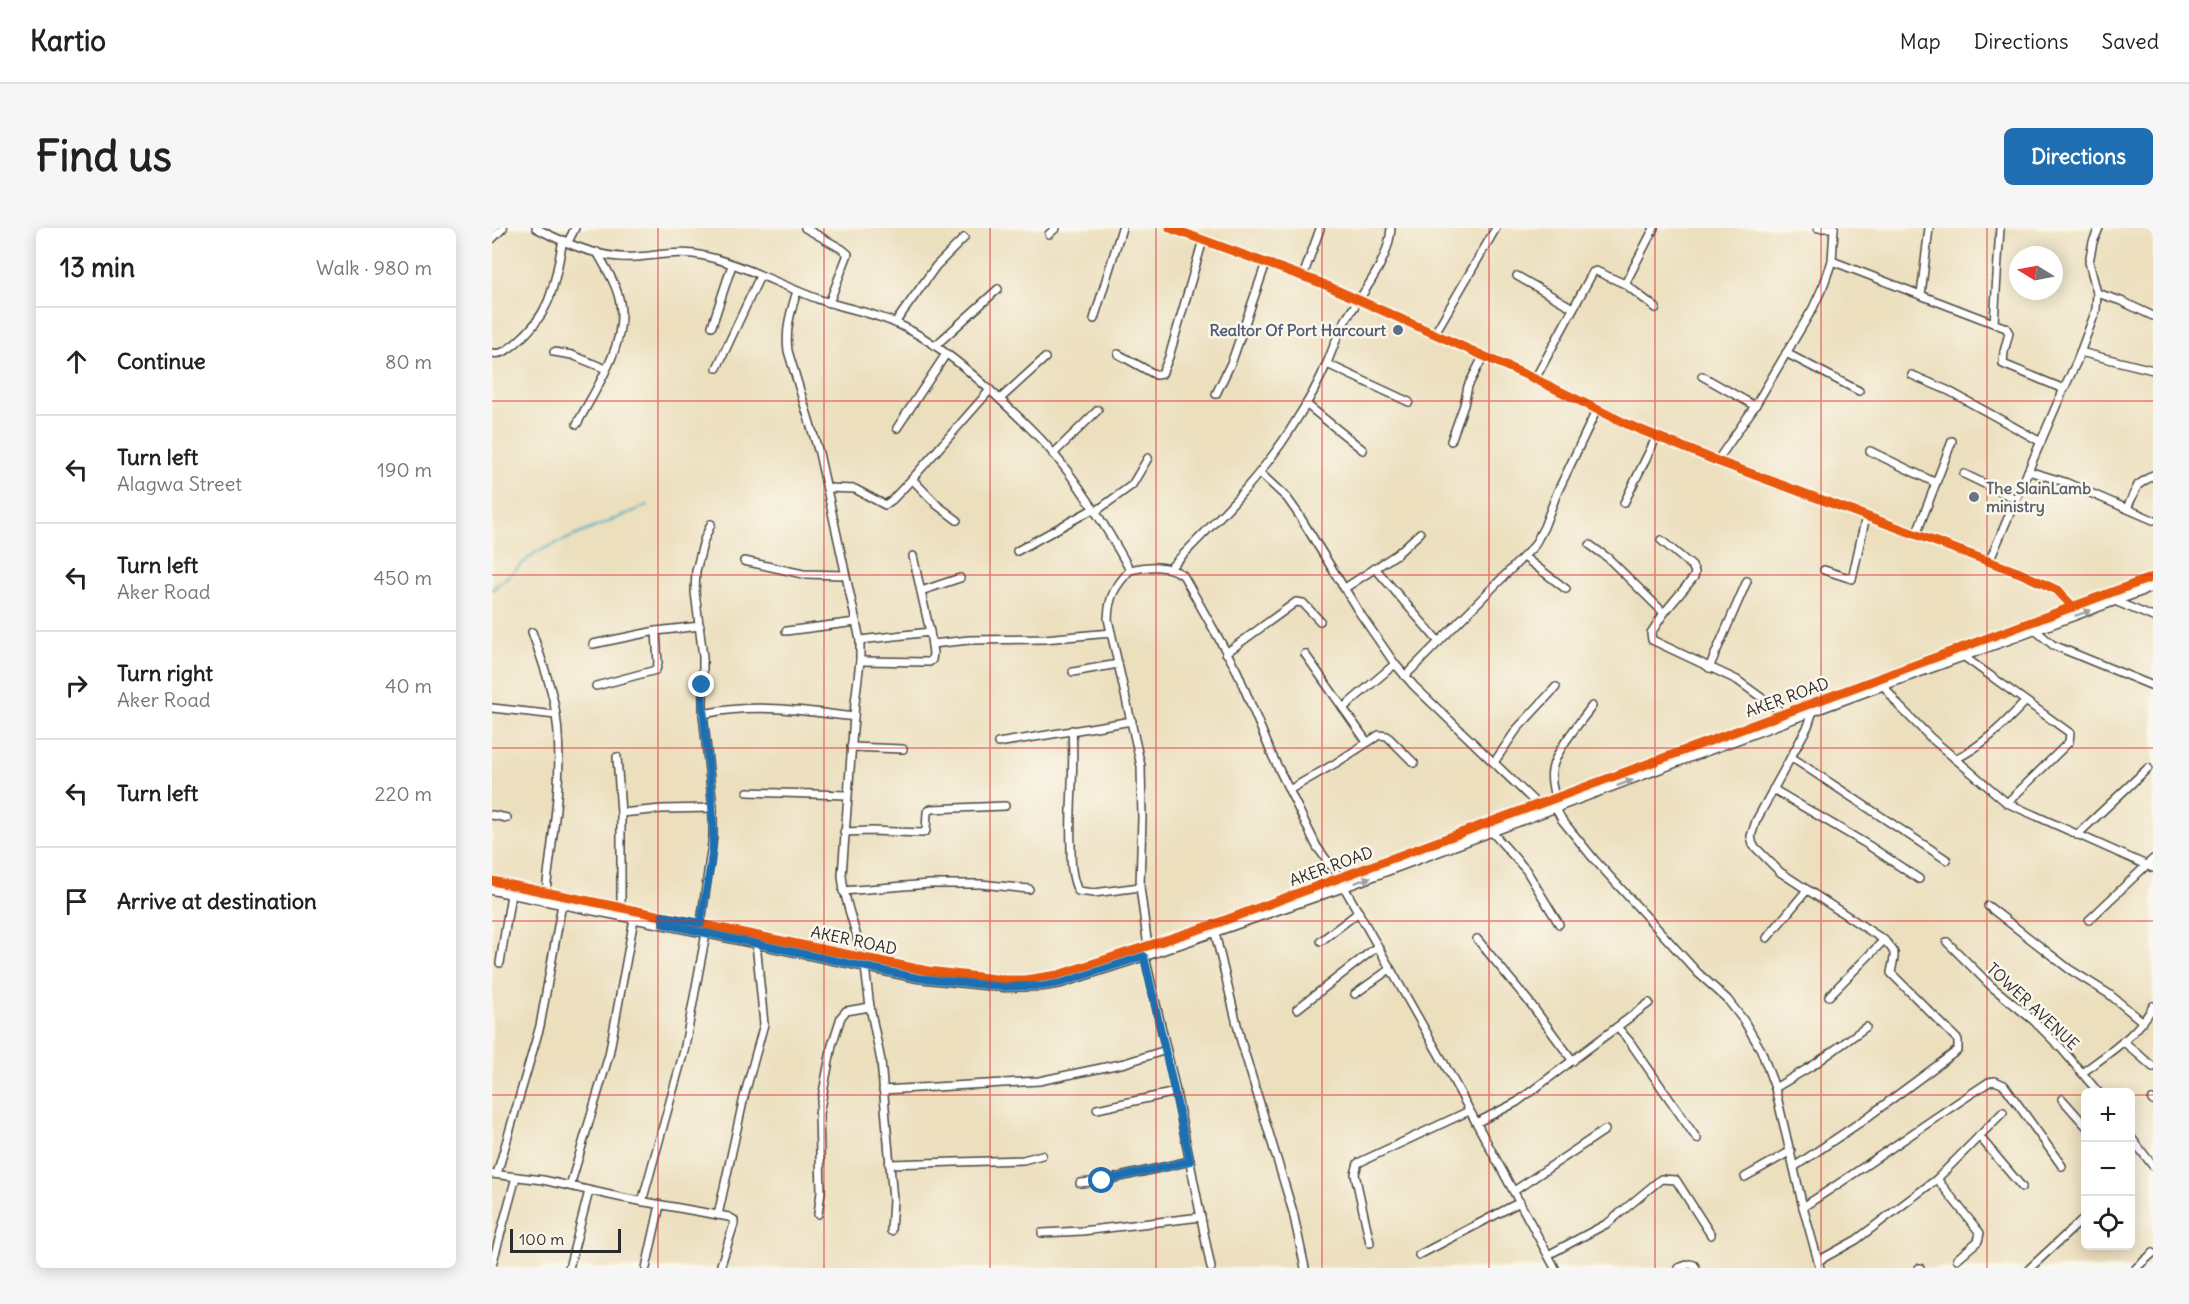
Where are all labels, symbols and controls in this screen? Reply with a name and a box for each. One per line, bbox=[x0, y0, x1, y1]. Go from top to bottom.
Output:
text: Kartio bbox=[30, 23, 106, 59]
text: Map bbox=[1900, 28, 1941, 55]
text: Directions bbox=[1974, 28, 2068, 55]
text: Saved bbox=[2101, 28, 2159, 55]
button: Directions bbox=[2004, 128, 2153, 185]
text: Find us bbox=[36, 130, 172, 182]
north arrow bbox=[2009, 246, 2063, 300]
text: 13 min bbox=[60, 251, 135, 284]
text: Walk · 980 m bbox=[316, 255, 432, 280]
place label: Realtor Of Port Harcourt bbox=[1209, 320, 1387, 340]
marker: Realtor Of Port Harcourt bbox=[1391, 323, 1405, 337]
icon: ahead bbox=[60, 345, 93, 378]
text: Continue bbox=[117, 347, 206, 375]
text: 80 m bbox=[385, 349, 432, 374]
text: Turn left bbox=[117, 443, 198, 471]
icon: left bbox=[60, 453, 93, 486]
text: 190 m bbox=[377, 457, 432, 482]
text: Alagwa Street bbox=[117, 471, 242, 496]
place label: The SlainLamb ministry bbox=[1986, 478, 2091, 517]
marker: The SlainLamb ministry bbox=[1967, 490, 1981, 504]
text: Turn left bbox=[117, 551, 198, 579]
icon: left bbox=[60, 561, 93, 594]
text: 450 m bbox=[373, 565, 432, 590]
text: Aker Road bbox=[117, 579, 210, 604]
one-way arrow bbox=[2074, 607, 2092, 617]
text: Turn right bbox=[117, 659, 213, 687]
icon: right bbox=[60, 669, 93, 702]
route end bbox=[688, 671, 714, 697]
text: 40 m bbox=[385, 673, 432, 698]
street label: AKER ROAD bbox=[1742, 673, 1832, 721]
text: Aker Road bbox=[117, 687, 210, 712]
icon: left bbox=[60, 777, 93, 810]
one-way arrow bbox=[1616, 778, 1634, 787]
text: Turn left bbox=[117, 779, 198, 807]
text: 220 m bbox=[375, 781, 432, 806]
street label: AKER ROAD bbox=[1286, 842, 1376, 890]
one-way arrow bbox=[1355, 874, 1373, 884]
icon: arrive bbox=[60, 885, 93, 918]
text: Arrive at destination bbox=[117, 887, 317, 915]
street label: AKER ROAD bbox=[809, 921, 899, 959]
street label: TOWER AVENUE bbox=[1983, 958, 2083, 1054]
map controls bbox=[2081, 1088, 2135, 1250]
button: + bbox=[2081, 1088, 2135, 1142]
button: − bbox=[2081, 1142, 2135, 1196]
route start bbox=[1088, 1167, 1114, 1193]
button: locate bbox=[2081, 1196, 2135, 1250]
scale bar bbox=[510, 1226, 621, 1254]
text: 100 m bbox=[519, 1229, 564, 1249]

